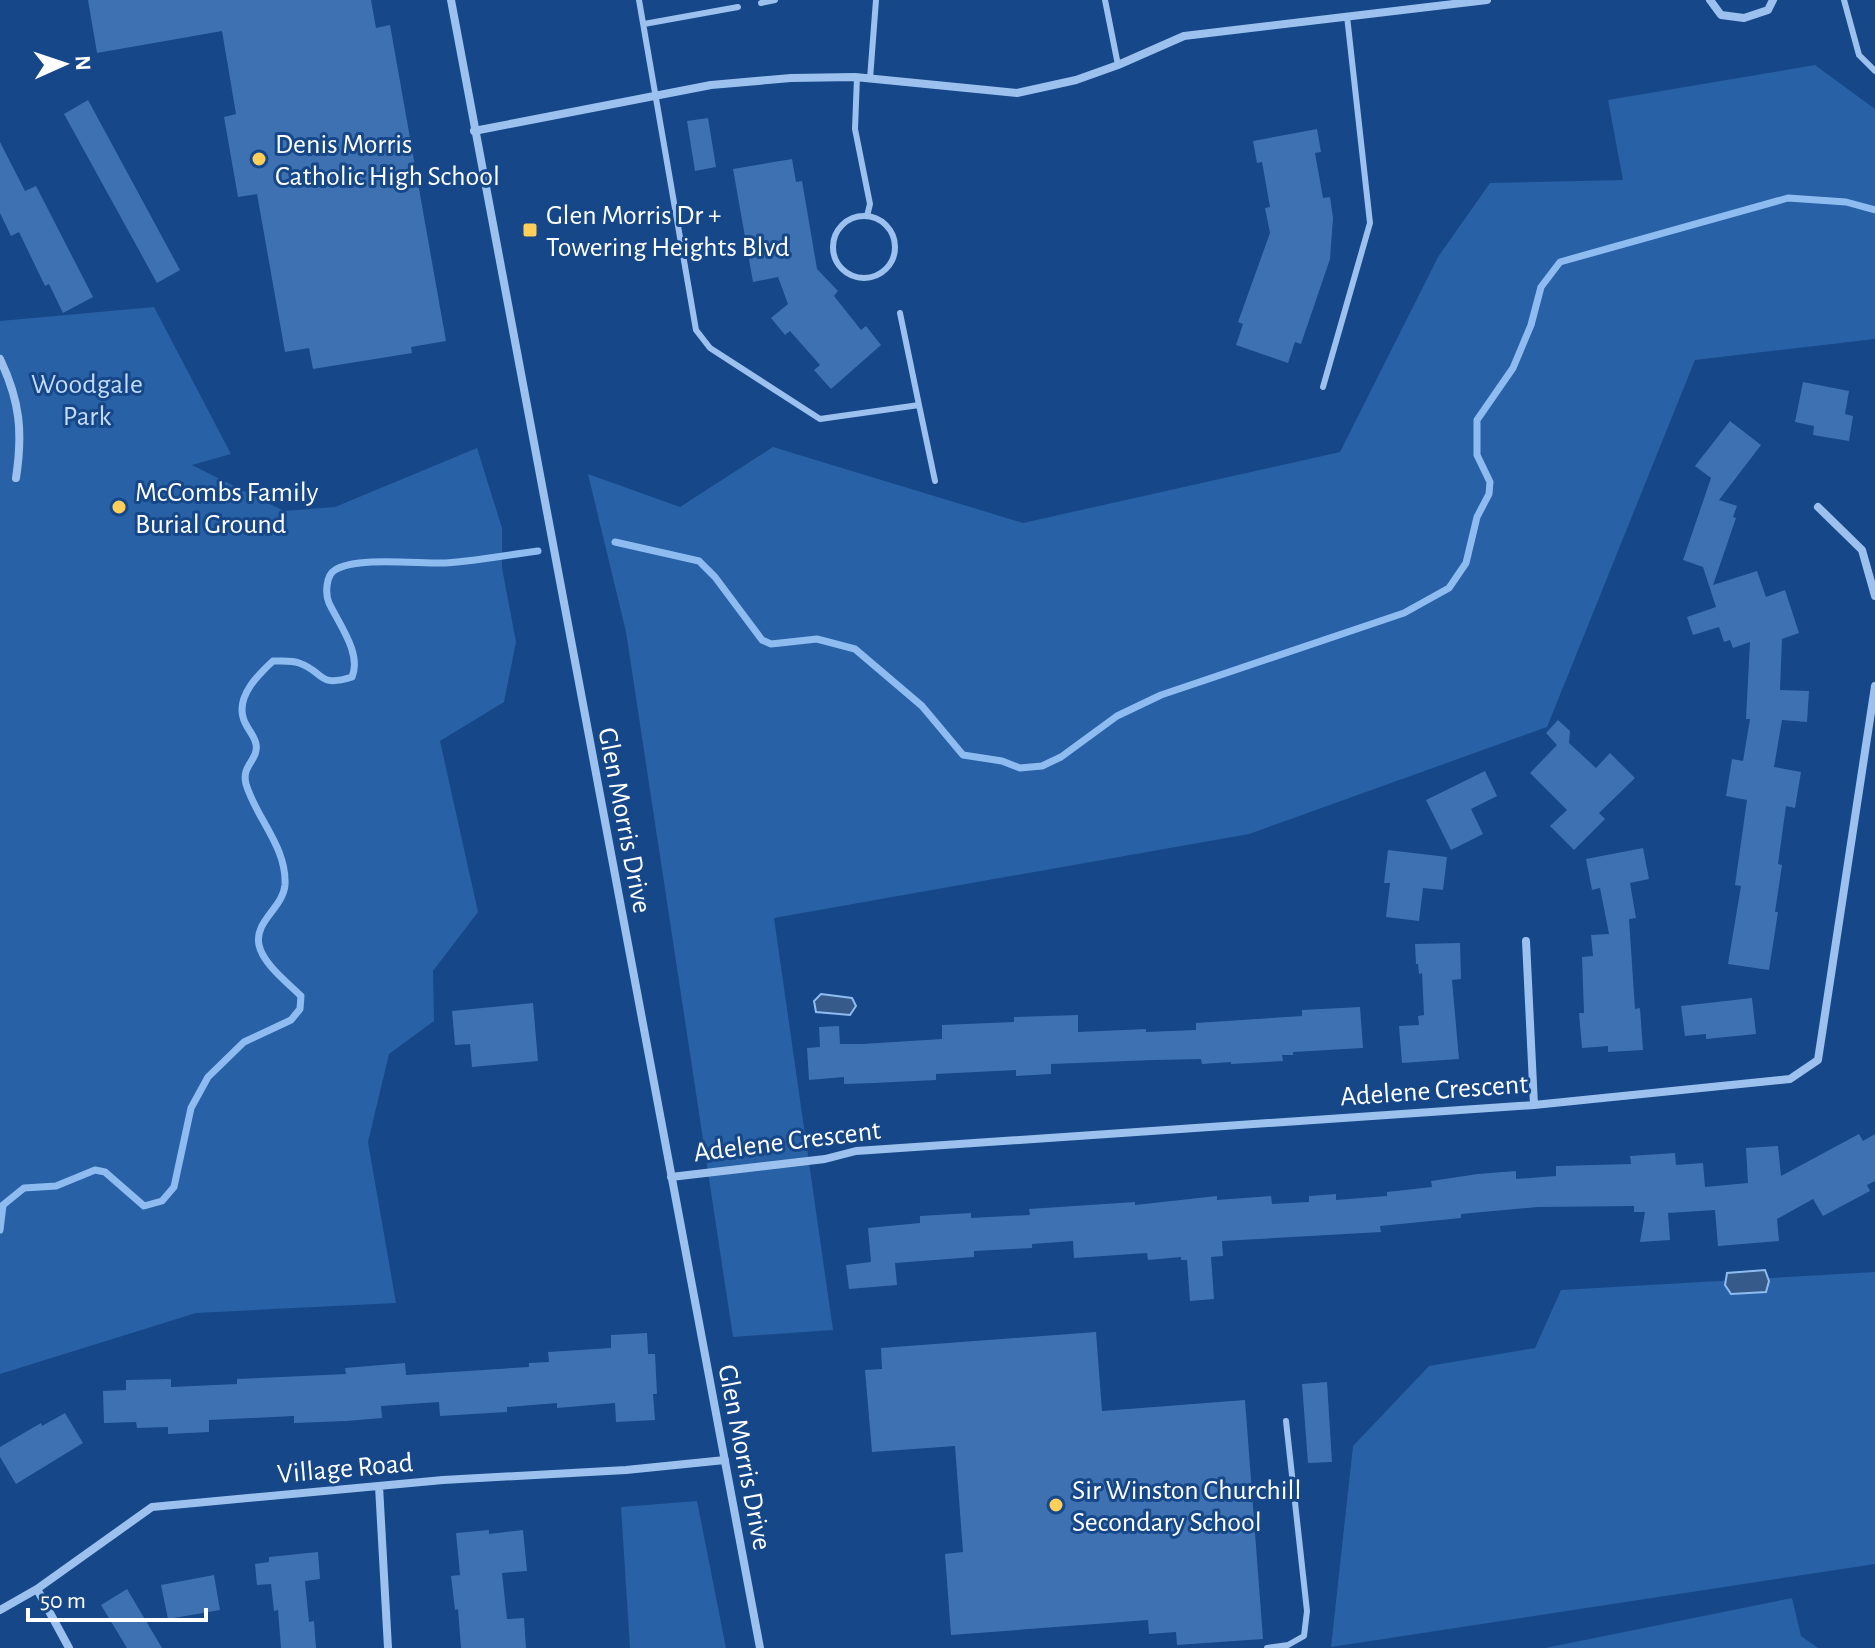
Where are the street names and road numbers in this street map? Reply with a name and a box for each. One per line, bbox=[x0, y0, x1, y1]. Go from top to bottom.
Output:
street label: Glen Morris Drive bbox=[592, 725, 656, 916]
street label: Adelene Crescent bbox=[1339, 1070, 1529, 1112]
street label: Adelene Crescent bbox=[692, 1117, 882, 1167]
street label: Glen Morris Drive bbox=[712, 1362, 776, 1553]
street label: Village Road bbox=[276, 1449, 414, 1489]

